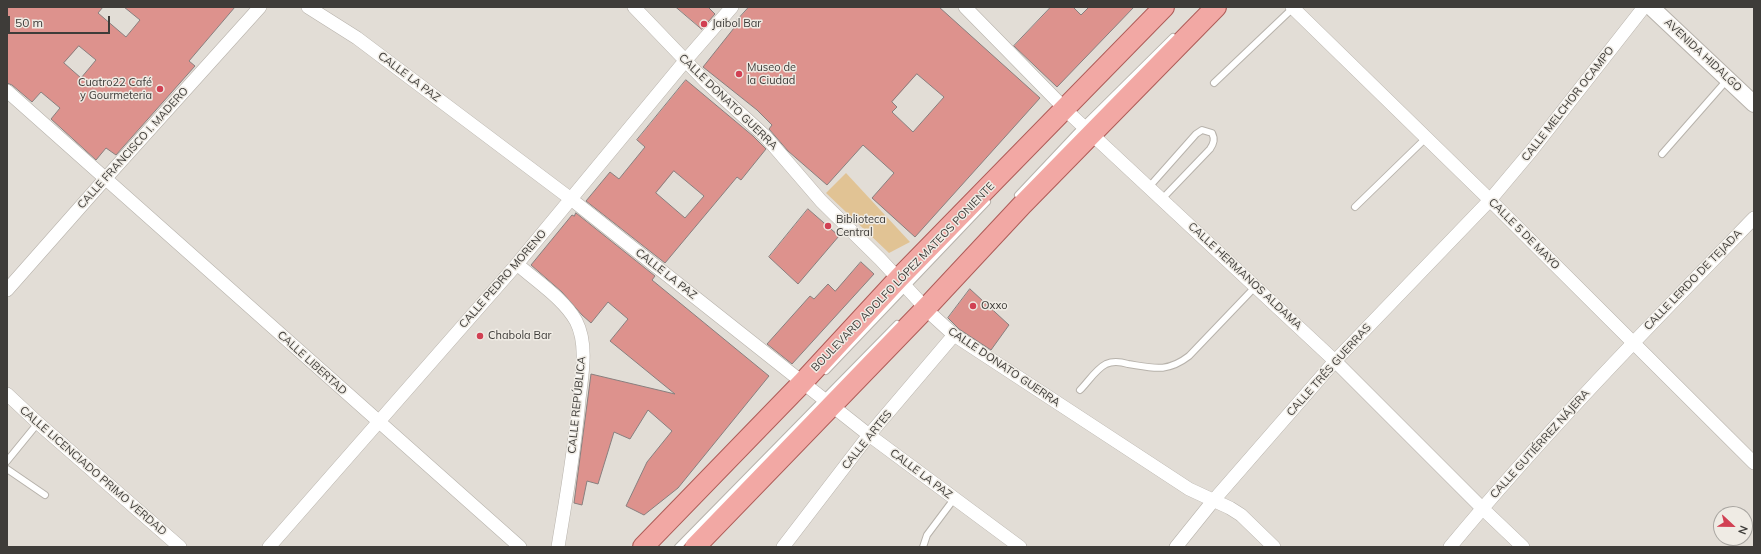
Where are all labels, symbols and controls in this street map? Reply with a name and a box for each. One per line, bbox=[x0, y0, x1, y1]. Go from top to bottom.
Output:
scale bar bbox=[10, 8, 112, 34]
text: 50 m bbox=[15, 15, 43, 30]
street label: AVENIDA HIDALGO bbox=[1661, 16, 1745, 94]
place label: Jaibol Bar bbox=[712, 17, 761, 31]
marker: Jaibol Bar bbox=[699, 19, 709, 29]
street label: CALLE MELCHOR OCAMPO bbox=[1519, 44, 1617, 164]
street label: CALLE LA PAZ bbox=[375, 49, 443, 105]
street label: CALLE DONATO GUERRA bbox=[676, 51, 780, 153]
place label: Museo de la Ciudad bbox=[747, 61, 796, 87]
marker: Museo de la Ciudad bbox=[734, 69, 744, 79]
place label: Cuatro22 Café y Gourmeteria bbox=[78, 76, 152, 102]
street label: CALLE FRANCISCO I. MADERO bbox=[75, 84, 191, 212]
marker: Cuatro22 Café y Gourmeteria bbox=[155, 84, 165, 94]
street label: BOULEVARD ADOLFO LÓPEZ MATEOS PONIENTE bbox=[809, 180, 997, 374]
street label: CALLE 5 DE MAYO bbox=[1486, 196, 1562, 272]
place label: Biblioteca Central bbox=[836, 213, 886, 239]
street label: CALLE HERMANOS ALDAMA bbox=[1185, 220, 1305, 332]
marker: Biblioteca Central bbox=[823, 221, 833, 231]
street label: CALLE PEDRO MORENO bbox=[457, 227, 549, 331]
street label: CALLE LERDO DE TEJADA bbox=[1641, 227, 1745, 333]
street label: CALLE LA PAZ bbox=[633, 246, 699, 302]
place label: Oxxo bbox=[981, 299, 1007, 313]
marker: Oxxo bbox=[968, 301, 978, 311]
street label: CALLE TRÊS GUERRAS bbox=[1284, 321, 1374, 419]
street label: CALLE DONATO GUERRA bbox=[946, 325, 1062, 409]
street label: CALLE LIBERTAD bbox=[275, 328, 349, 398]
place label: Chabola Bar bbox=[488, 329, 552, 343]
marker: Chabola Bar bbox=[475, 331, 485, 341]
street label: CALLE REPÚBLICA bbox=[565, 356, 589, 454]
street label: CALLE GUTIÉRREZ NÁJERA bbox=[1488, 387, 1592, 501]
street label: CALLE LICENCIADO PRIMO VERDAD bbox=[17, 404, 169, 538]
street label: CALLE ARTES bbox=[839, 408, 895, 472]
street label: CALLE LA PAZ bbox=[887, 446, 955, 502]
north arrow bbox=[1713, 506, 1753, 546]
text: N bbox=[1735, 524, 1751, 537]

